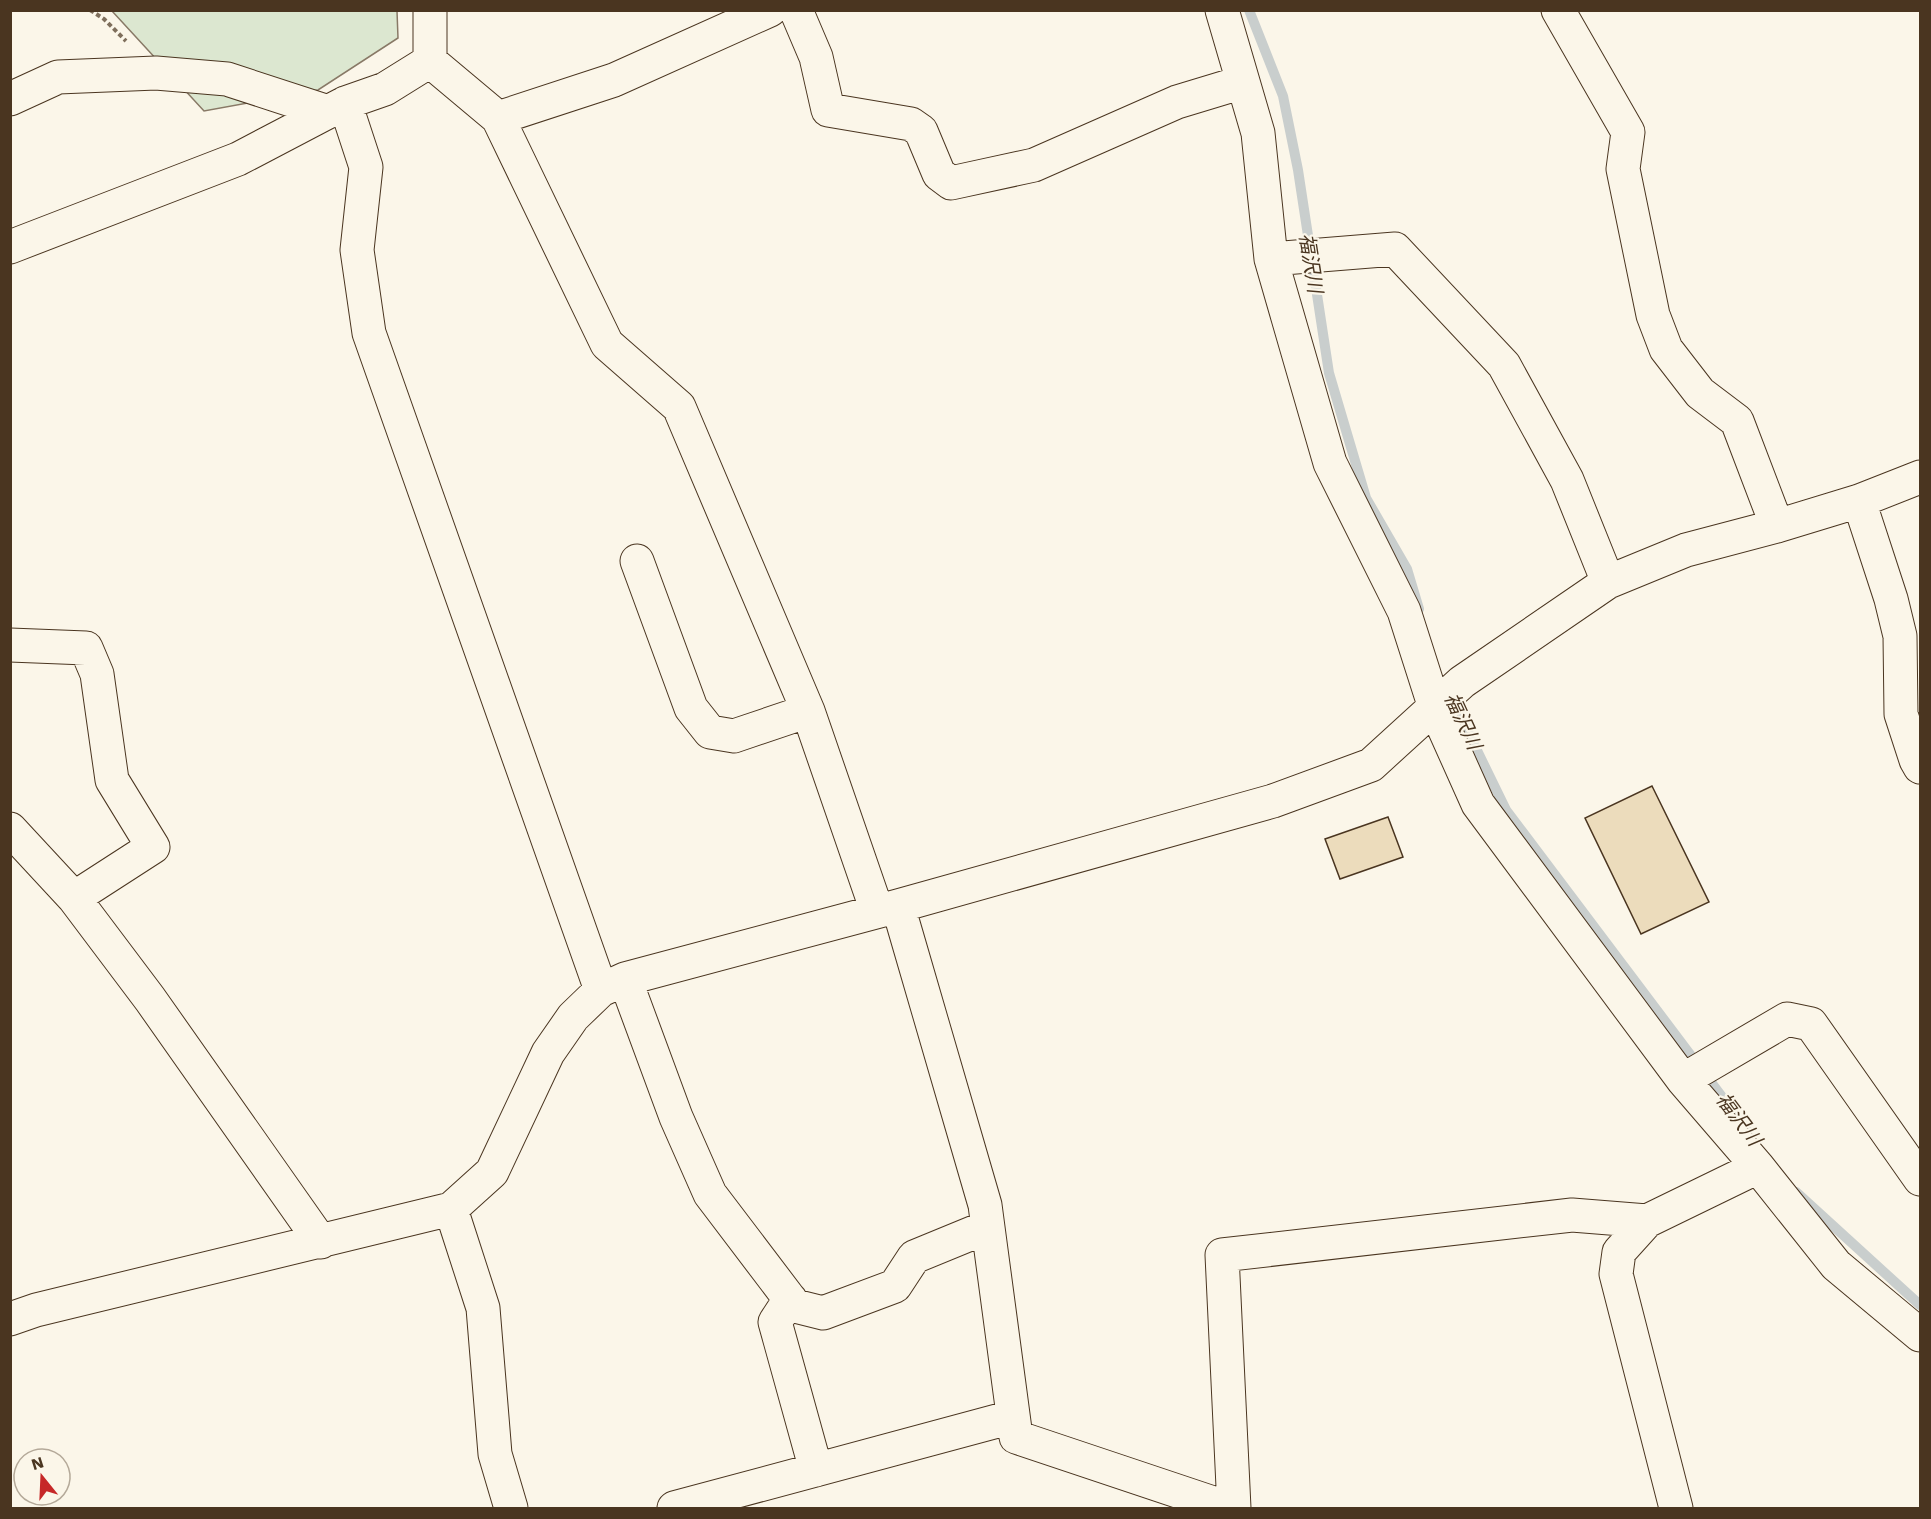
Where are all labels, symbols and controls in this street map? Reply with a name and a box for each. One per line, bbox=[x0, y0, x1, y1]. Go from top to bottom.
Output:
water label: 福沢川 bbox=[1294, 231, 1328, 296]
water label: 福沢川 bbox=[1439, 689, 1487, 755]
water label: 福沢川 bbox=[1711, 1088, 1768, 1152]
north arrow bbox=[12, 1447, 72, 1507]
text: N bbox=[29, 1452, 46, 1474]

